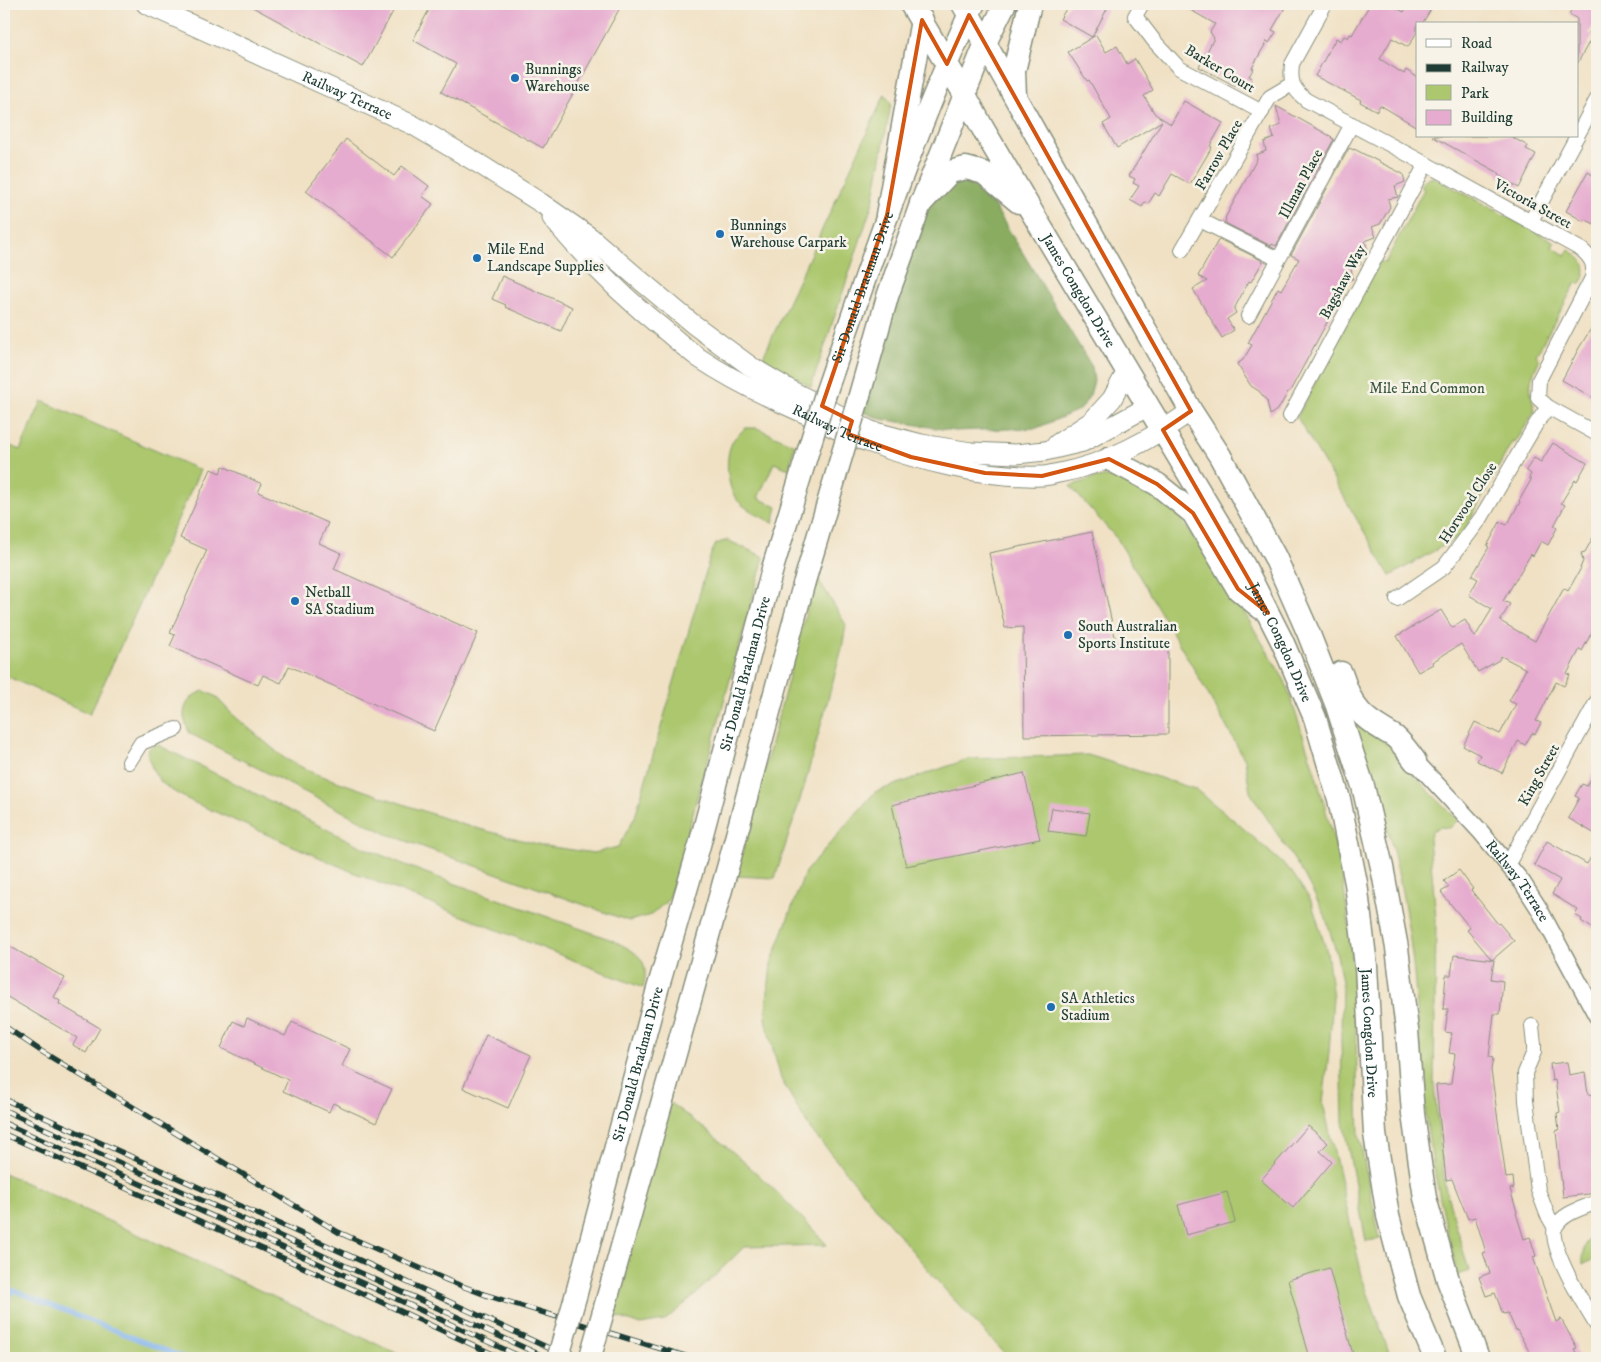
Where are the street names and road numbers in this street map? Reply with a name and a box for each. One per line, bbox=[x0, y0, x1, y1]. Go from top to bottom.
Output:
street label: Barker Court bbox=[1181, 41, 1259, 97]
street label: Railway Terrace bbox=[299, 67, 395, 124]
street label: Farrow Place bbox=[1191, 116, 1247, 194]
street label: Illman Place bbox=[1275, 146, 1327, 222]
street label: Victoria Street bbox=[1490, 174, 1576, 233]
street label: Sir Donald Bradman Drive bbox=[827, 209, 898, 366]
street label: James Congdon Drive bbox=[1036, 228, 1120, 351]
street label: Bagshaw Way bbox=[1315, 241, 1371, 322]
street label: Railway Terrace bbox=[789, 400, 885, 456]
street label: Horwood Close bbox=[1435, 459, 1501, 547]
street label: James Congdon Drive bbox=[1244, 578, 1316, 705]
street label: Sir Donald Bradman Drive bbox=[715, 594, 774, 753]
street label: King Street bbox=[1514, 740, 1564, 809]
street label: Railway Terrace bbox=[1481, 836, 1554, 925]
street label: James Congdon Drive bbox=[1357, 966, 1383, 1098]
street label: Sir Donald Bradman Drive bbox=[608, 984, 667, 1144]

